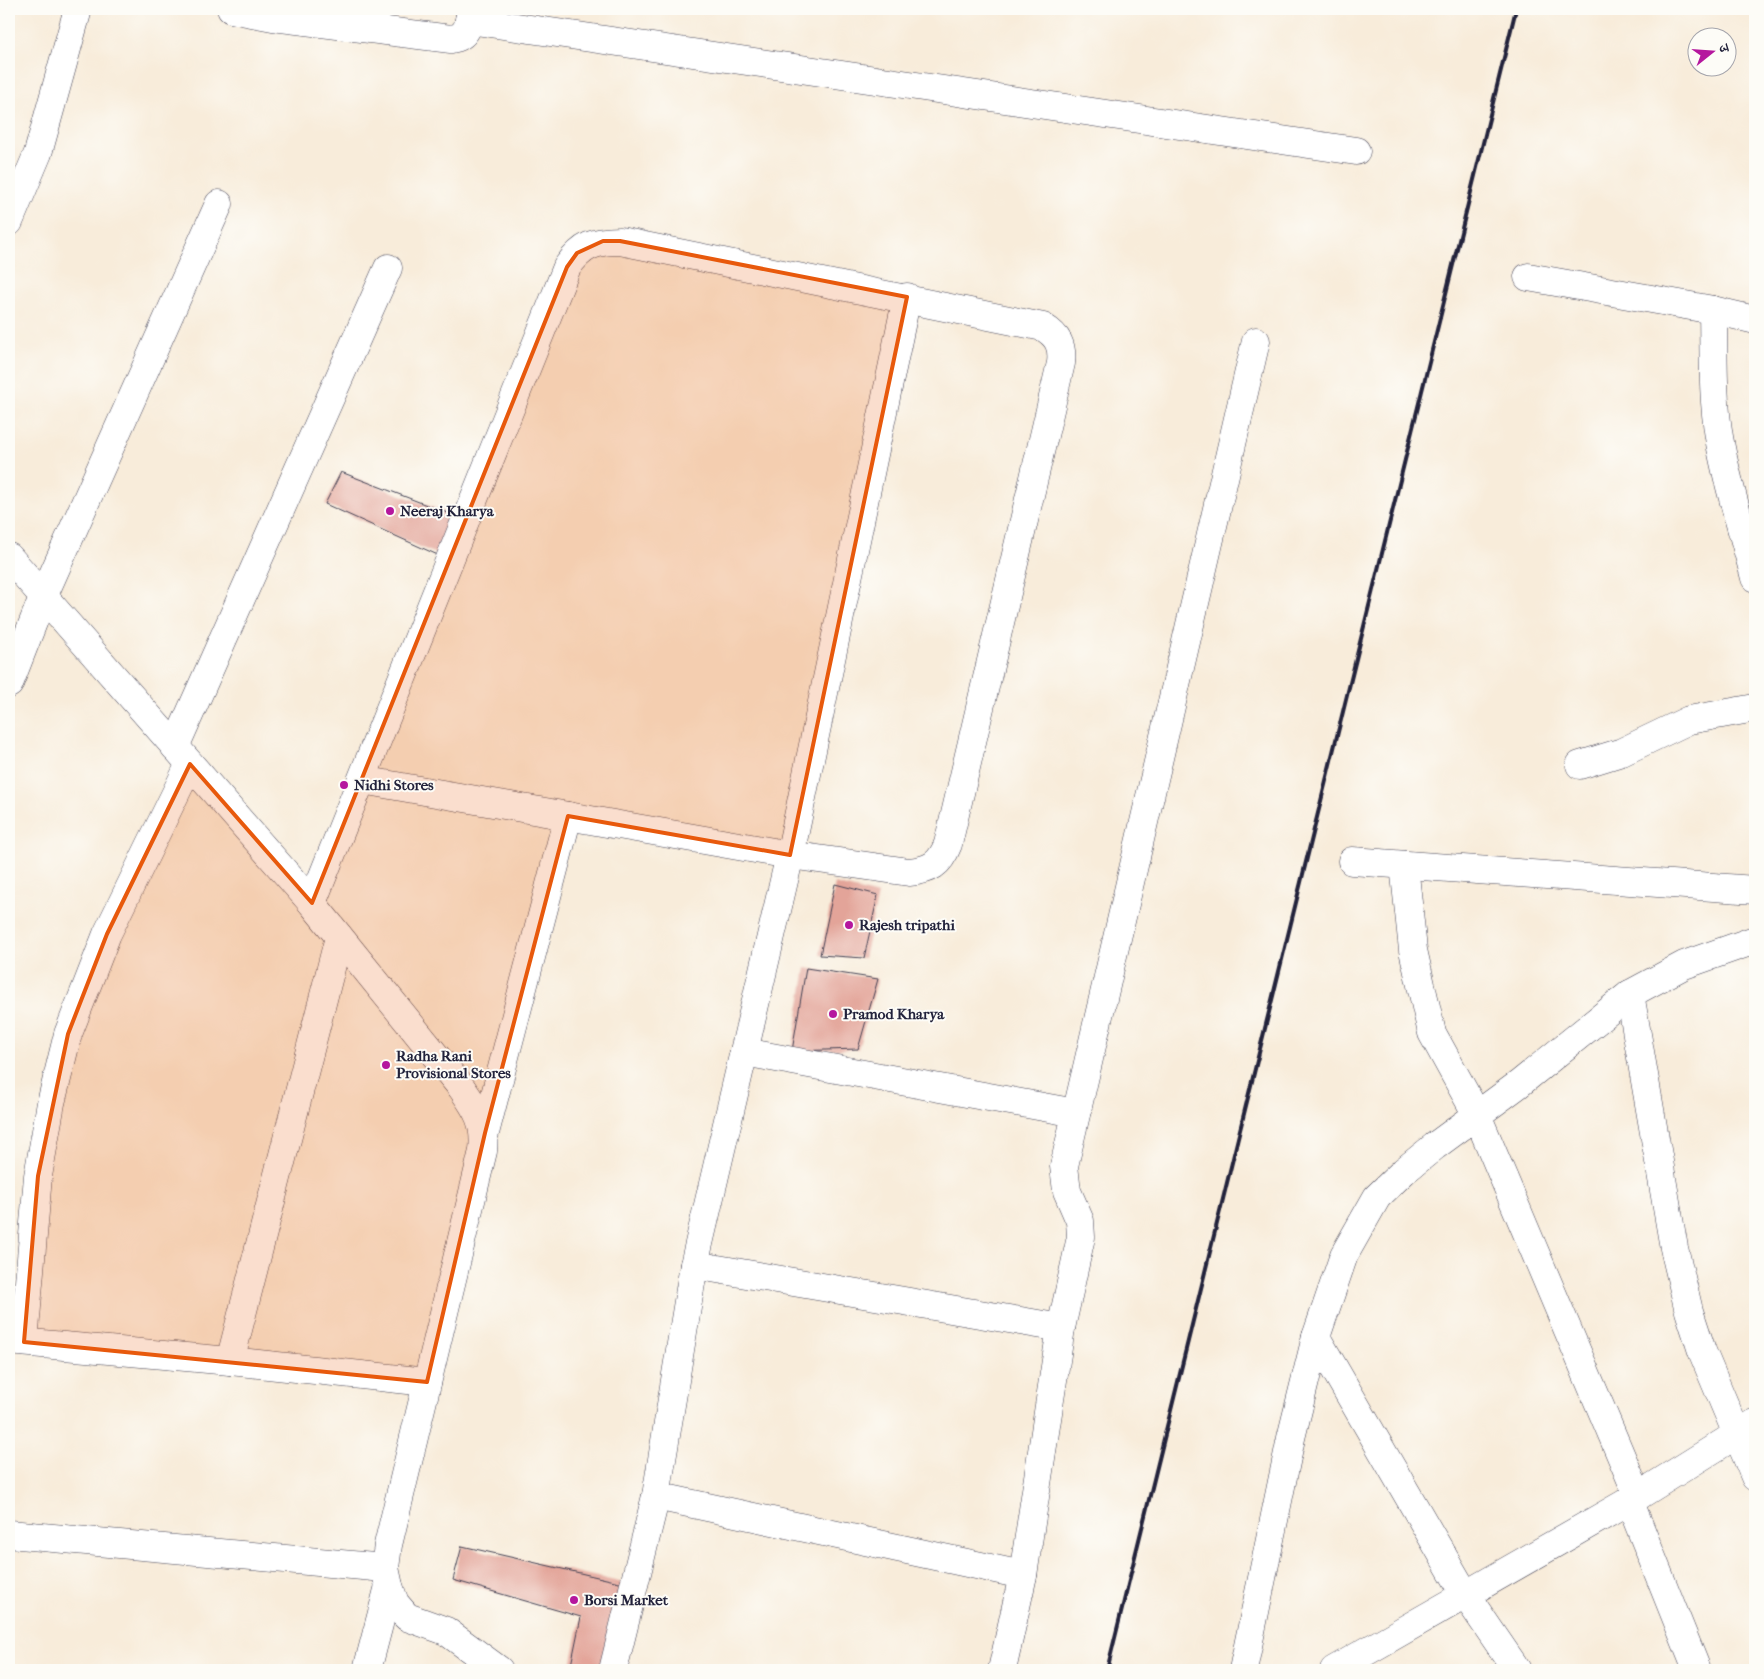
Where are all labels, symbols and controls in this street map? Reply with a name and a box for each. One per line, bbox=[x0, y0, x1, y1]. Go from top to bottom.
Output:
north arrow bbox=[1686, 28, 1736, 78]
text: उ bbox=[1714, 41, 1733, 55]
place label: Neeraj Kharya bbox=[400, 502, 495, 520]
marker: Neeraj Kharya bbox=[384, 505, 396, 517]
place label: Nidhi Stores bbox=[354, 776, 434, 794]
marker: Nidhi Stores bbox=[338, 779, 350, 791]
place label: Rajesh tripathi bbox=[859, 916, 955, 934]
marker: Rajesh tripathi bbox=[843, 919, 855, 931]
place label: Pramod Kharya bbox=[843, 1005, 945, 1023]
marker: Pramod Kharya bbox=[827, 1008, 839, 1020]
place label: Radha Rani Provisional Stores bbox=[396, 1047, 511, 1082]
marker: Radha Rani Provisional Stores bbox=[380, 1059, 392, 1071]
place label: Borsi Market bbox=[584, 1591, 669, 1609]
marker: Borsi Market bbox=[568, 1594, 580, 1606]

